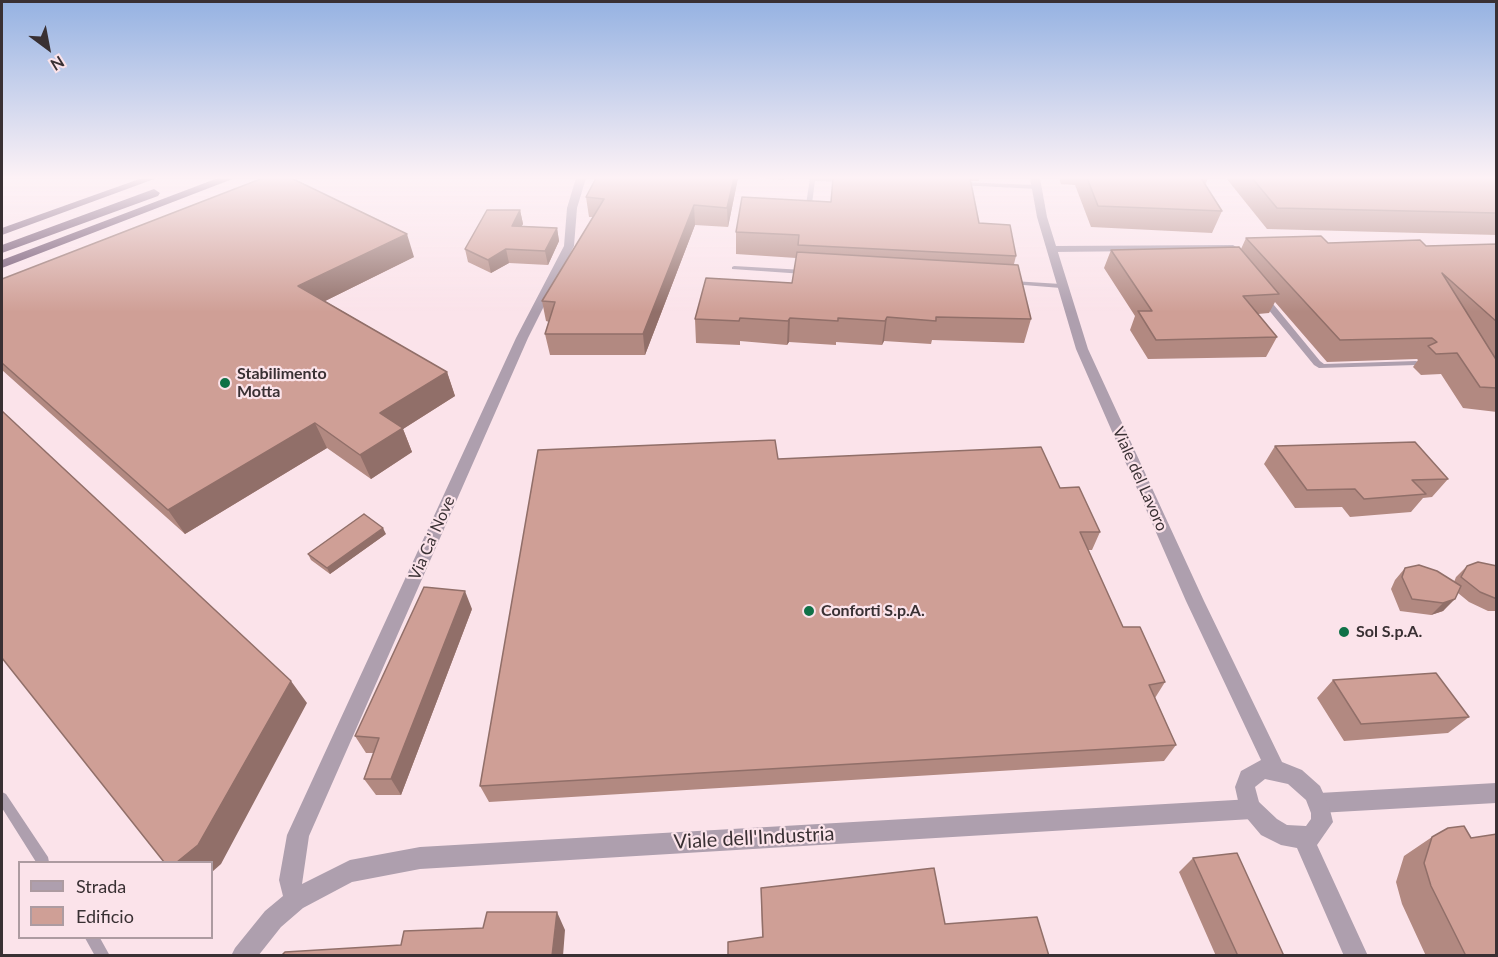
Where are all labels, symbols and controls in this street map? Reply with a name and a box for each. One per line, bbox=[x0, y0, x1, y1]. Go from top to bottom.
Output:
north arrow bbox=[18, 18, 78, 78]
text: N bbox=[48, 52, 68, 75]
place label: Stabilimento Motta bbox=[237, 364, 327, 402]
marker: Stabilimento Motta bbox=[218, 376, 232, 390]
street label: Viale del Lavoro bbox=[1108, 424, 1172, 534]
street label: Via Ca' Nove bbox=[405, 493, 459, 583]
place label: Conforti S.p.A. bbox=[821, 601, 925, 621]
marker: Conforti S.p.A. bbox=[802, 604, 816, 618]
place label: Sol S.p.A. bbox=[1356, 622, 1422, 642]
marker: Sol S.p.A. bbox=[1337, 625, 1351, 639]
street label: Viale dell'Industria bbox=[673, 822, 835, 854]
legend bbox=[18, 861, 213, 939]
text: Strada bbox=[76, 875, 126, 897]
text: Edificio bbox=[76, 905, 134, 927]

